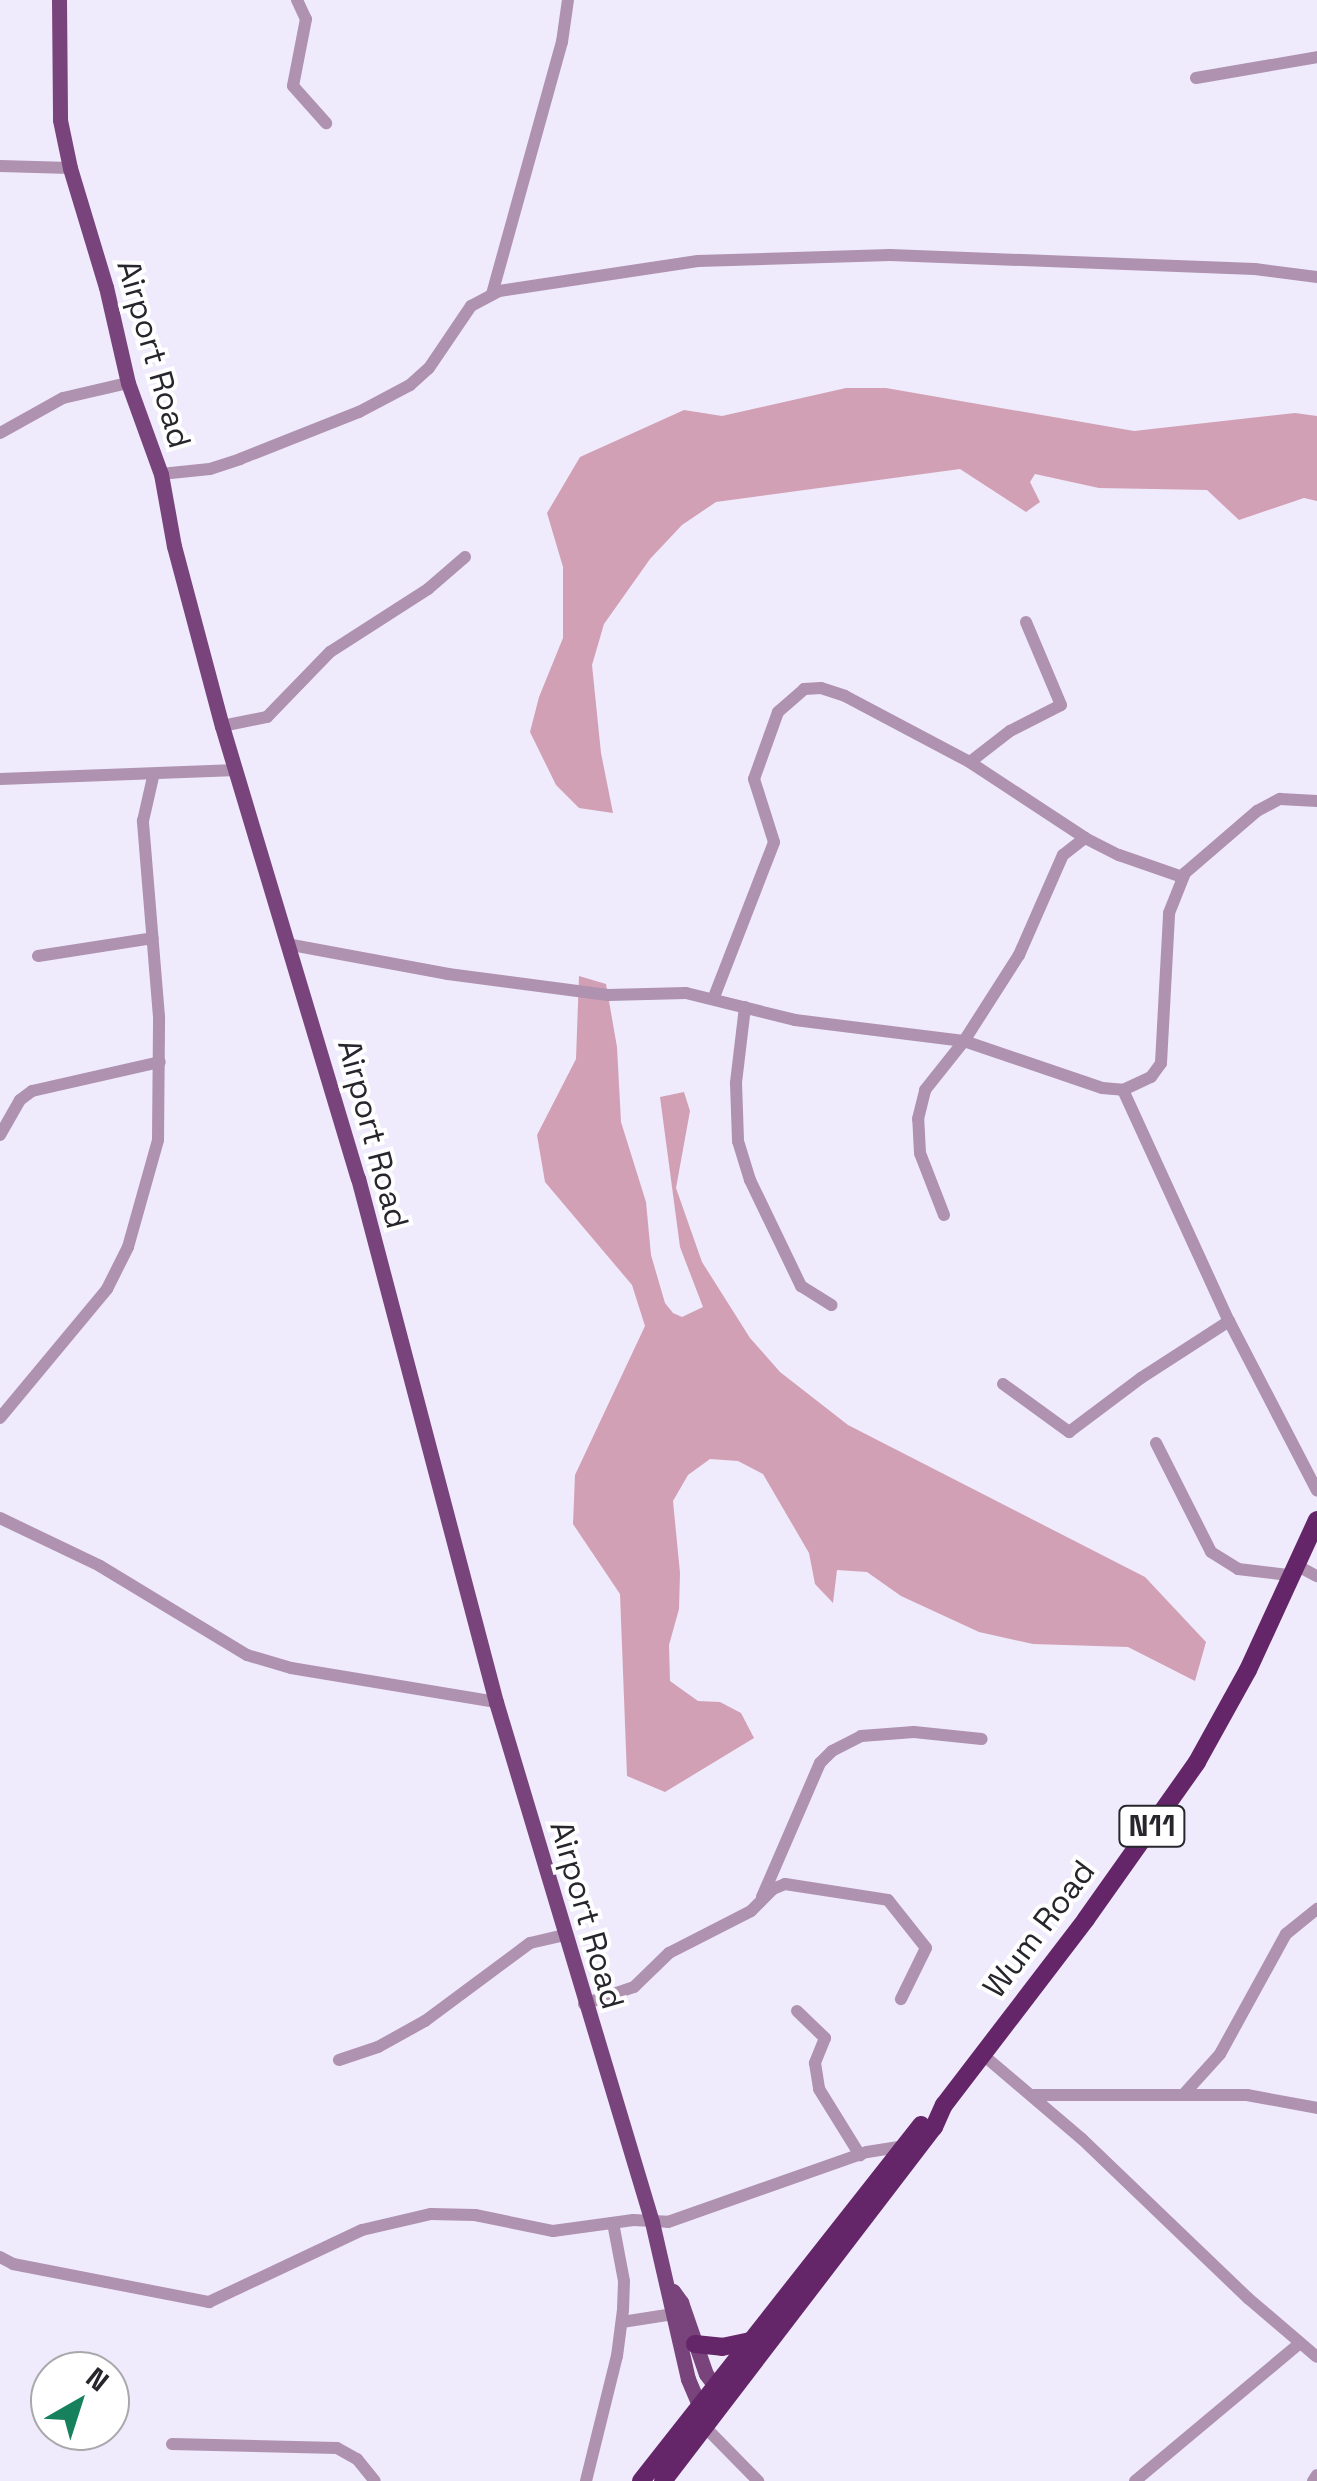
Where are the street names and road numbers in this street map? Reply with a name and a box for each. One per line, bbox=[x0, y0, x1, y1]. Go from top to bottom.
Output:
street label: Airport Road bbox=[109, 255, 199, 453]
street label: Airport Road bbox=[329, 1035, 417, 1233]
road number: N11 bbox=[1117, 1801, 1187, 1851]
street label: Airport Road bbox=[542, 1816, 632, 2014]
street label: Wum Road bbox=[975, 1853, 1103, 2005]

